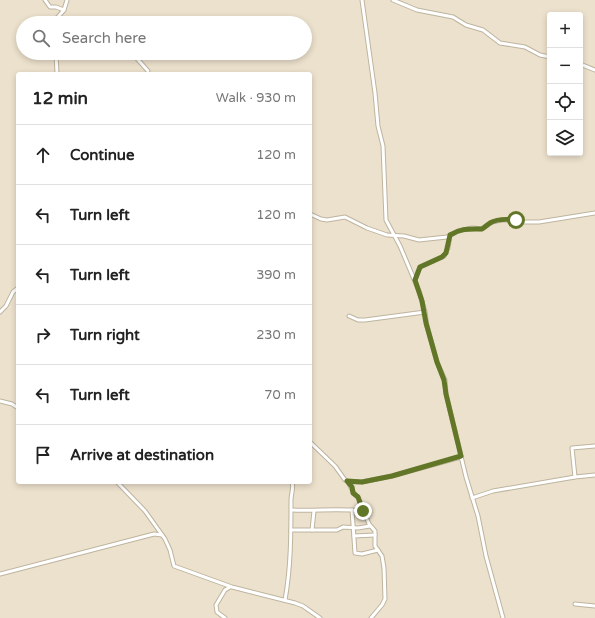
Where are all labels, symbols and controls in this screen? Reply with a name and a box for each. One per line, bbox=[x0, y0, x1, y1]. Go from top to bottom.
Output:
map controls bbox=[547, 12, 583, 156]
button: + bbox=[547, 12, 583, 48]
search box bbox=[16, 16, 312, 60]
icon: search bbox=[30, 27, 52, 49]
text: Search here bbox=[62, 29, 146, 47]
button: − bbox=[547, 48, 583, 84]
button: locate bbox=[547, 84, 583, 120]
text: 12 min bbox=[32, 88, 88, 109]
text: Walk · 930 m bbox=[216, 90, 296, 106]
button: layers bbox=[547, 120, 583, 156]
icon: ahead bbox=[32, 144, 54, 166]
text: Continue bbox=[70, 146, 134, 164]
text: 120 m bbox=[256, 147, 296, 163]
icon: left bbox=[32, 204, 54, 226]
text: Turn left bbox=[70, 206, 130, 224]
text: 120 m bbox=[256, 207, 296, 223]
route start bbox=[507, 211, 525, 229]
icon: left bbox=[32, 264, 54, 286]
text: Turn left bbox=[70, 266, 130, 284]
text: 390 m bbox=[256, 267, 296, 283]
icon: right bbox=[32, 324, 54, 346]
text: Turn right bbox=[70, 326, 140, 344]
text: 230 m bbox=[256, 327, 296, 343]
icon: left bbox=[32, 384, 54, 406]
text: Turn left bbox=[70, 386, 130, 404]
text: 70 m bbox=[264, 387, 296, 403]
icon: arrive bbox=[32, 444, 54, 466]
text: Arrive at destination bbox=[70, 446, 214, 464]
route end bbox=[354, 502, 372, 520]

